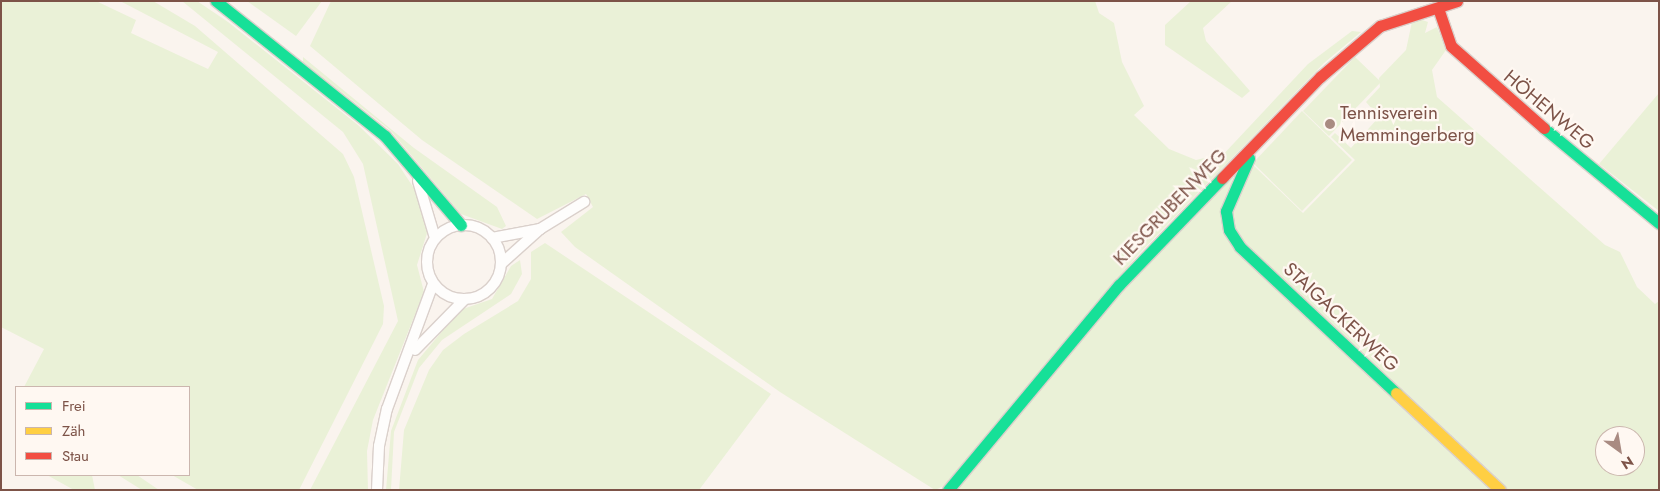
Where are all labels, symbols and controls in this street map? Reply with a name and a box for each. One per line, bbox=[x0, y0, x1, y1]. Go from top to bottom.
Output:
street label: HÖHENWEG bbox=[1499, 65, 1599, 155]
place label: Tennisverein Memmingerberg bbox=[1340, 102, 1475, 146]
marker: Tennisverein Memmingerberg bbox=[1324, 118, 1336, 130]
street label: KIESGRUBENWEG bbox=[1109, 144, 1231, 270]
street label: STAIGACKERWEG bbox=[1279, 258, 1403, 376]
legend bbox=[15, 386, 190, 476]
text: Frei bbox=[62, 395, 86, 417]
text: Zäh bbox=[62, 420, 85, 442]
north arrow bbox=[1595, 426, 1645, 476]
text: Stau bbox=[62, 445, 89, 467]
text: N bbox=[1617, 451, 1637, 474]

